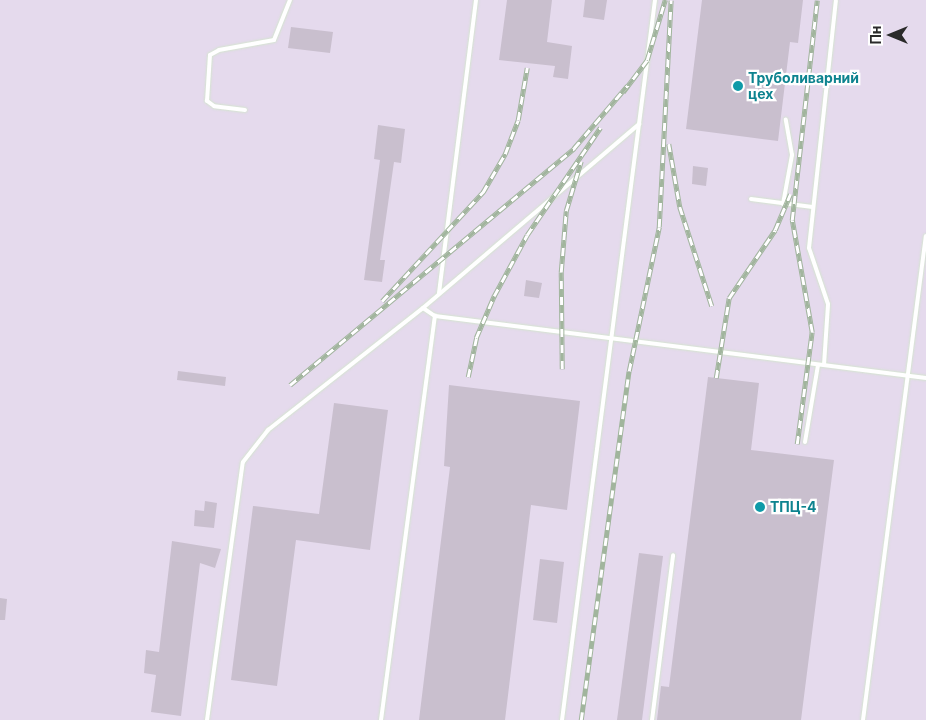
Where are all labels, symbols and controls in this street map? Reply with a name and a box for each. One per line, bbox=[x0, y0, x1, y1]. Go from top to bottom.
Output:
north arrow bbox=[866, 10, 916, 60]
text: Пн bbox=[867, 25, 884, 45]
place label: Труболиварний цех bbox=[748, 70, 859, 102]
marker: Труболиварний цех bbox=[732, 80, 744, 92]
place label: ТПЦ-4 bbox=[770, 499, 817, 515]
marker: ТПЦ-4 bbox=[754, 501, 766, 513]

